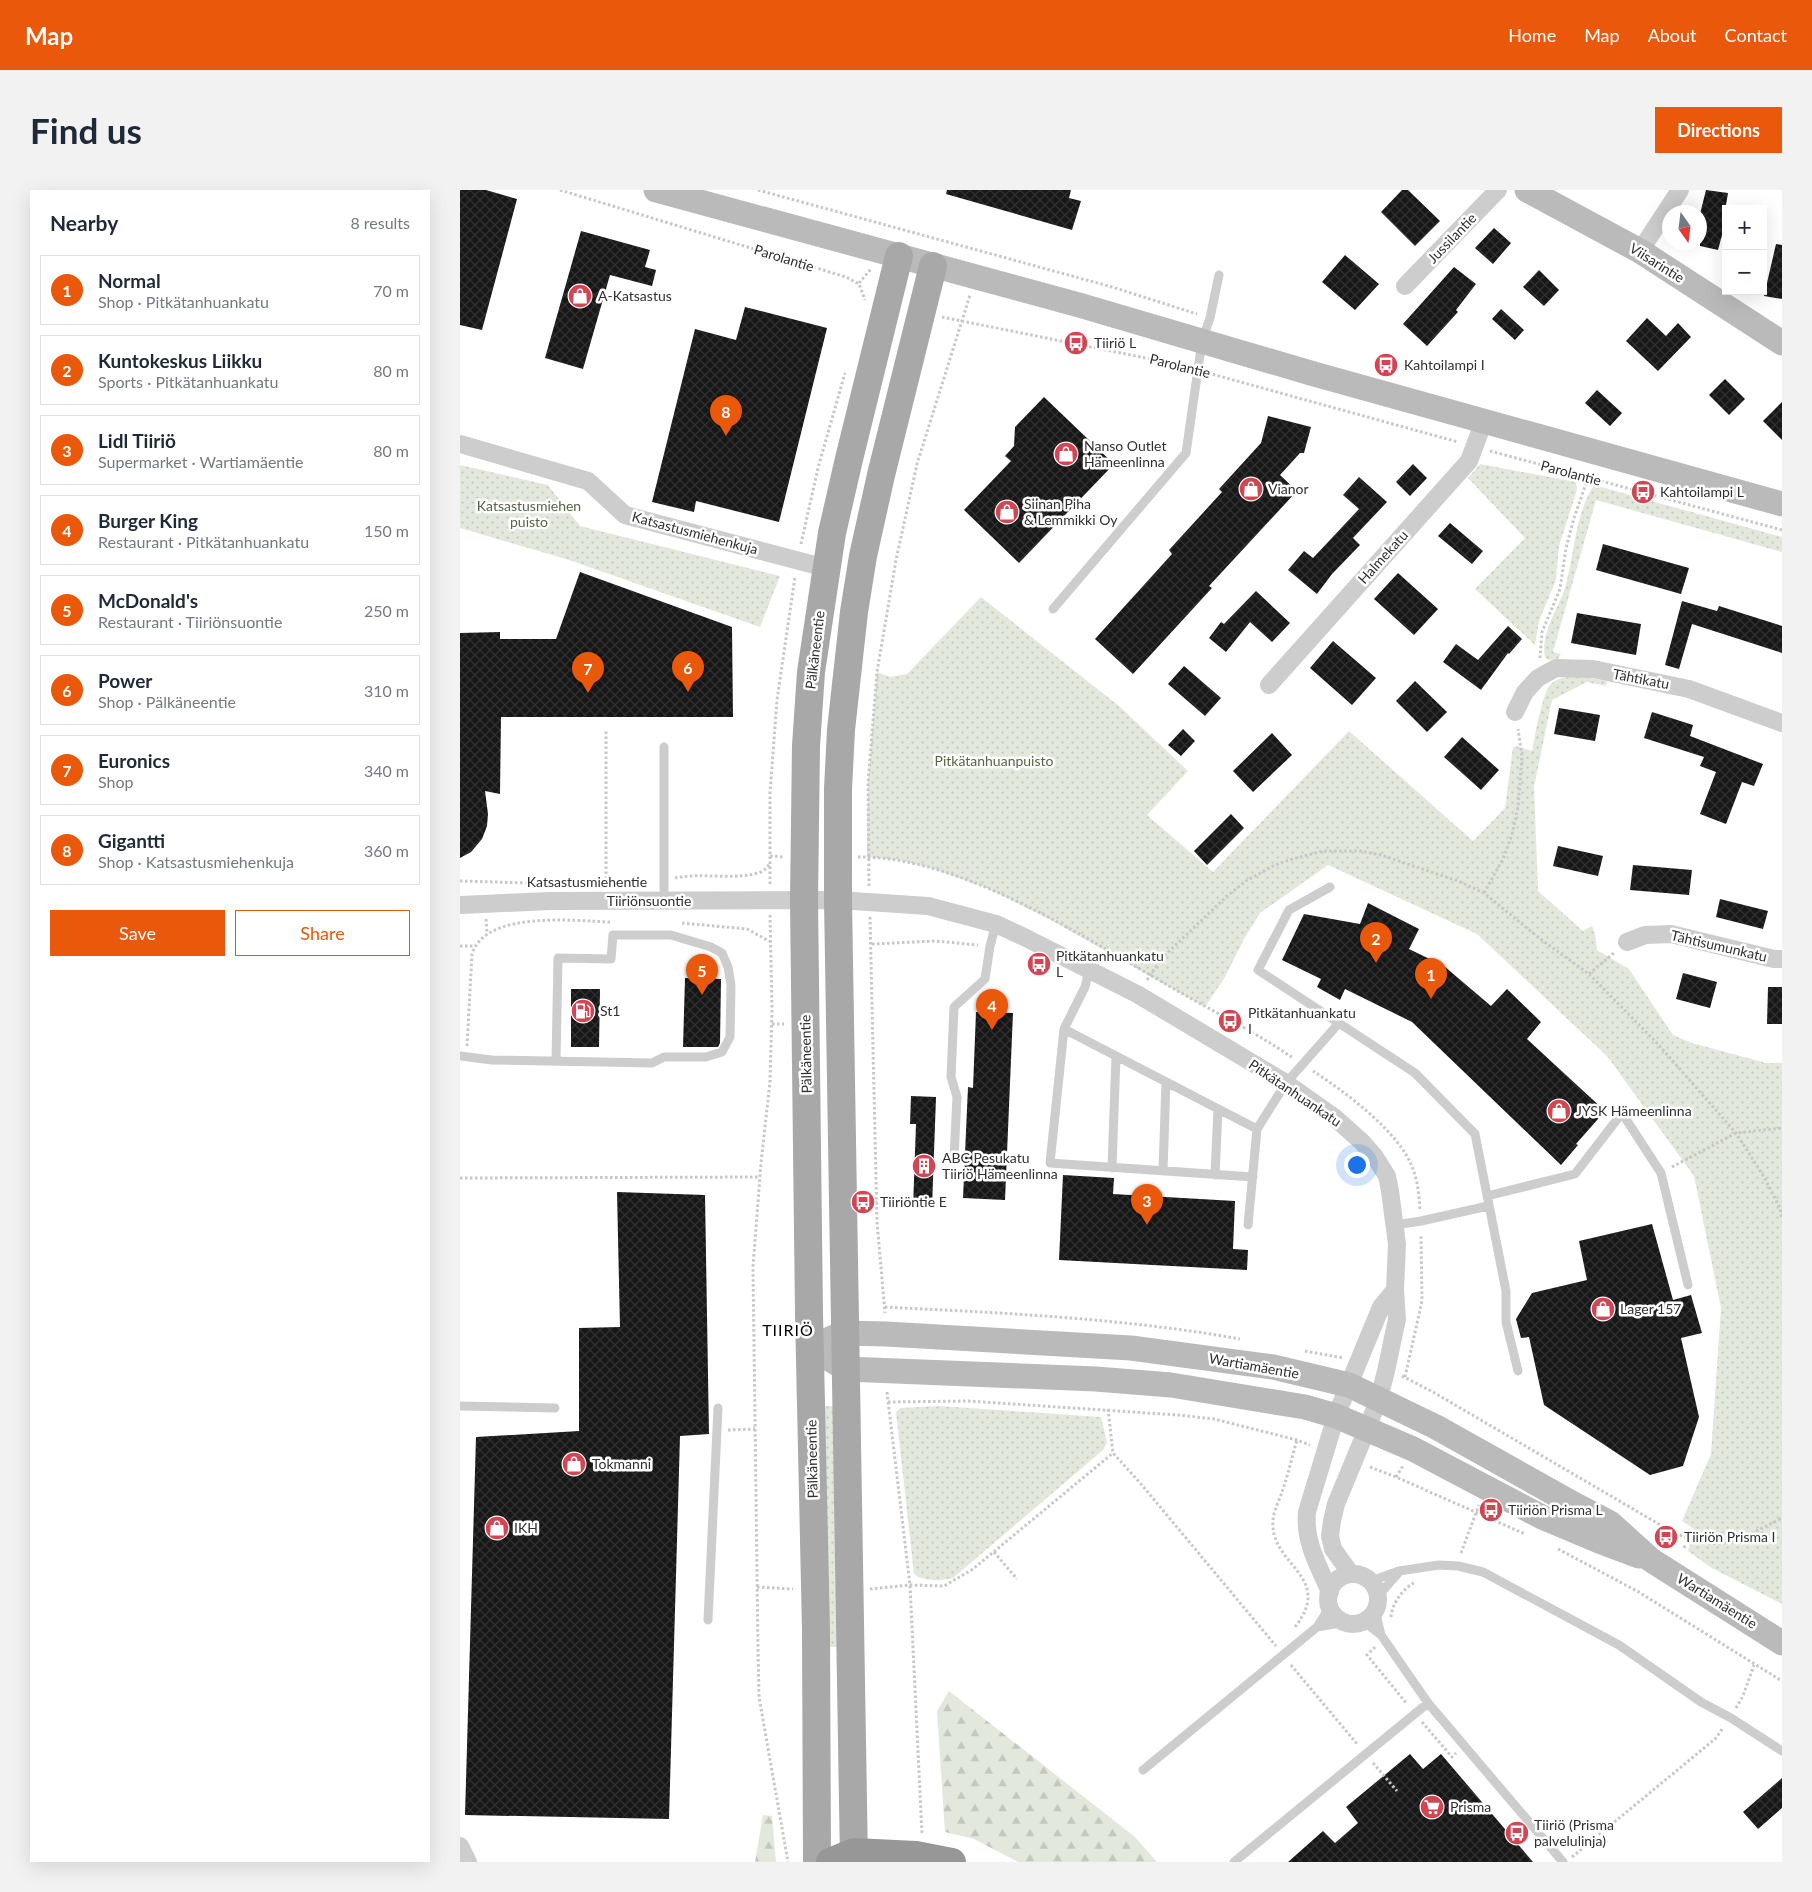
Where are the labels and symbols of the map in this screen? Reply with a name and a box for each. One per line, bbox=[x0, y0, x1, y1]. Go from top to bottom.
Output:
north arrow bbox=[1662, 205, 1707, 250]
street label: Jussilantie bbox=[1424, 209, 1480, 266]
street label: Viisarintie bbox=[1627, 239, 1688, 286]
street label: Parolantie bbox=[752, 240, 816, 275]
shop icon: A-Katsastus bbox=[567, 283, 593, 309]
place label: A-Katsastus bbox=[598, 287, 672, 304]
bus stop icon: Tiiriö L bbox=[1063, 330, 1089, 356]
place label: Tiiriö L bbox=[1094, 334, 1136, 351]
street label: Parolantie bbox=[1148, 350, 1212, 381]
bus stop icon: Kahtoilampi I bbox=[1373, 352, 1399, 378]
place label: Kahtoilampi I bbox=[1404, 356, 1485, 373]
pin: 8 bbox=[710, 395, 742, 436]
place label: Nanso Outlet Hämeenlinna bbox=[1084, 437, 1166, 470]
shop icon: Nanso Outlet Hämeenlinna bbox=[1053, 441, 1079, 467]
street label: Parolantie bbox=[1539, 456, 1603, 489]
shop icon: Vianor bbox=[1238, 476, 1264, 502]
bus stop icon: Kahtoilampi L bbox=[1630, 479, 1656, 505]
place label: Vianor bbox=[1268, 480, 1309, 497]
place label: Kahtoilampi L bbox=[1660, 483, 1744, 500]
place label: Siinan Piha & Lemmikki Oy bbox=[1024, 495, 1118, 528]
park label: Katsastusmiehen puisto bbox=[477, 497, 581, 530]
shop icon: Siinan Piha & Lemmikki Oy bbox=[994, 499, 1020, 525]
street label: Katsastusmiehenkuja bbox=[630, 508, 760, 558]
street label: Halmekatu bbox=[1354, 526, 1411, 587]
street label: Pälkäneentie bbox=[801, 610, 828, 690]
pin: 6 bbox=[672, 651, 704, 692]
pin: 7 bbox=[572, 652, 604, 693]
street label: Tähtikatu bbox=[1611, 665, 1671, 692]
park label: Pitkätanhuanpuisto bbox=[935, 752, 1054, 769]
street label: Katsastusmiehentie bbox=[527, 873, 647, 890]
street label: Tiiriönsuontie bbox=[607, 892, 691, 909]
pin: 2 bbox=[1360, 922, 1392, 963]
street label: Tähtisumunkatu bbox=[1669, 926, 1769, 965]
place label: Pitkätanhuankatu L bbox=[1056, 947, 1164, 980]
bus stop icon: Pitkätanhuankatu L bbox=[1026, 951, 1052, 977]
pin: 5 bbox=[686, 954, 718, 995]
pin: 1 bbox=[1415, 958, 1447, 999]
pin: 4 bbox=[976, 989, 1008, 1030]
fuel station icon: St1 bbox=[570, 998, 596, 1024]
place label: St1 bbox=[600, 1002, 620, 1019]
place label: Pitkätanhuankatu I bbox=[1248, 1004, 1356, 1037]
bus stop icon: Pitkätanhuankatu I bbox=[1217, 1008, 1243, 1034]
street label: Pälkäneentie bbox=[796, 1014, 815, 1094]
street label: Pitkätanhuankatu bbox=[1246, 1055, 1345, 1130]
shop icon: JYSK Hämeenlinna bbox=[1546, 1098, 1572, 1124]
place label: JYSK Hämeenlinna bbox=[1576, 1102, 1692, 1119]
place label: ABC Pesukatu Tiiriö Hämeenlinna bbox=[942, 1149, 1058, 1182]
your location bbox=[1344, 1152, 1370, 1178]
building icon: ABC Pesukatu Tiiriö Hämeenlinna bbox=[911, 1153, 937, 1179]
pin: 3 bbox=[1131, 1184, 1163, 1225]
bus stop icon: Tiiriöntie E bbox=[850, 1189, 876, 1215]
place label: Tiiriöntie E bbox=[880, 1193, 947, 1210]
shop icon: Lager 157 bbox=[1590, 1296, 1616, 1322]
place label: Lager 157 bbox=[1620, 1300, 1681, 1317]
district label: TIIRIÖ bbox=[762, 1320, 814, 1339]
street label: Wartiamäentie bbox=[1208, 1349, 1300, 1382]
street label: Pälkäneentie bbox=[802, 1419, 821, 1499]
shop icon: Tokmanni bbox=[561, 1451, 587, 1477]
place label: Tokmanni bbox=[592, 1455, 651, 1472]
bus stop icon: Tiiriön Prisma L bbox=[1478, 1497, 1504, 1523]
place label: Tiiriön Prisma L bbox=[1508, 1501, 1603, 1518]
shop icon: IKH bbox=[484, 1515, 510, 1541]
place label: IKH bbox=[514, 1519, 538, 1536]
bus stop icon: Tiiriön Prisma I bbox=[1653, 1524, 1679, 1550]
place label: Tiiriön Prisma I bbox=[1684, 1528, 1776, 1545]
street label: Wartiamäentie bbox=[1674, 1569, 1760, 1632]
supermarket icon: Prisma bbox=[1419, 1794, 1445, 1820]
place label: Prisma bbox=[1450, 1798, 1491, 1815]
place label: Tiiriö (Prisma palvelulinja) bbox=[1534, 1816, 1614, 1849]
bus stop icon: Tiiriö (Prisma palvelulinja) bbox=[1504, 1820, 1530, 1846]

